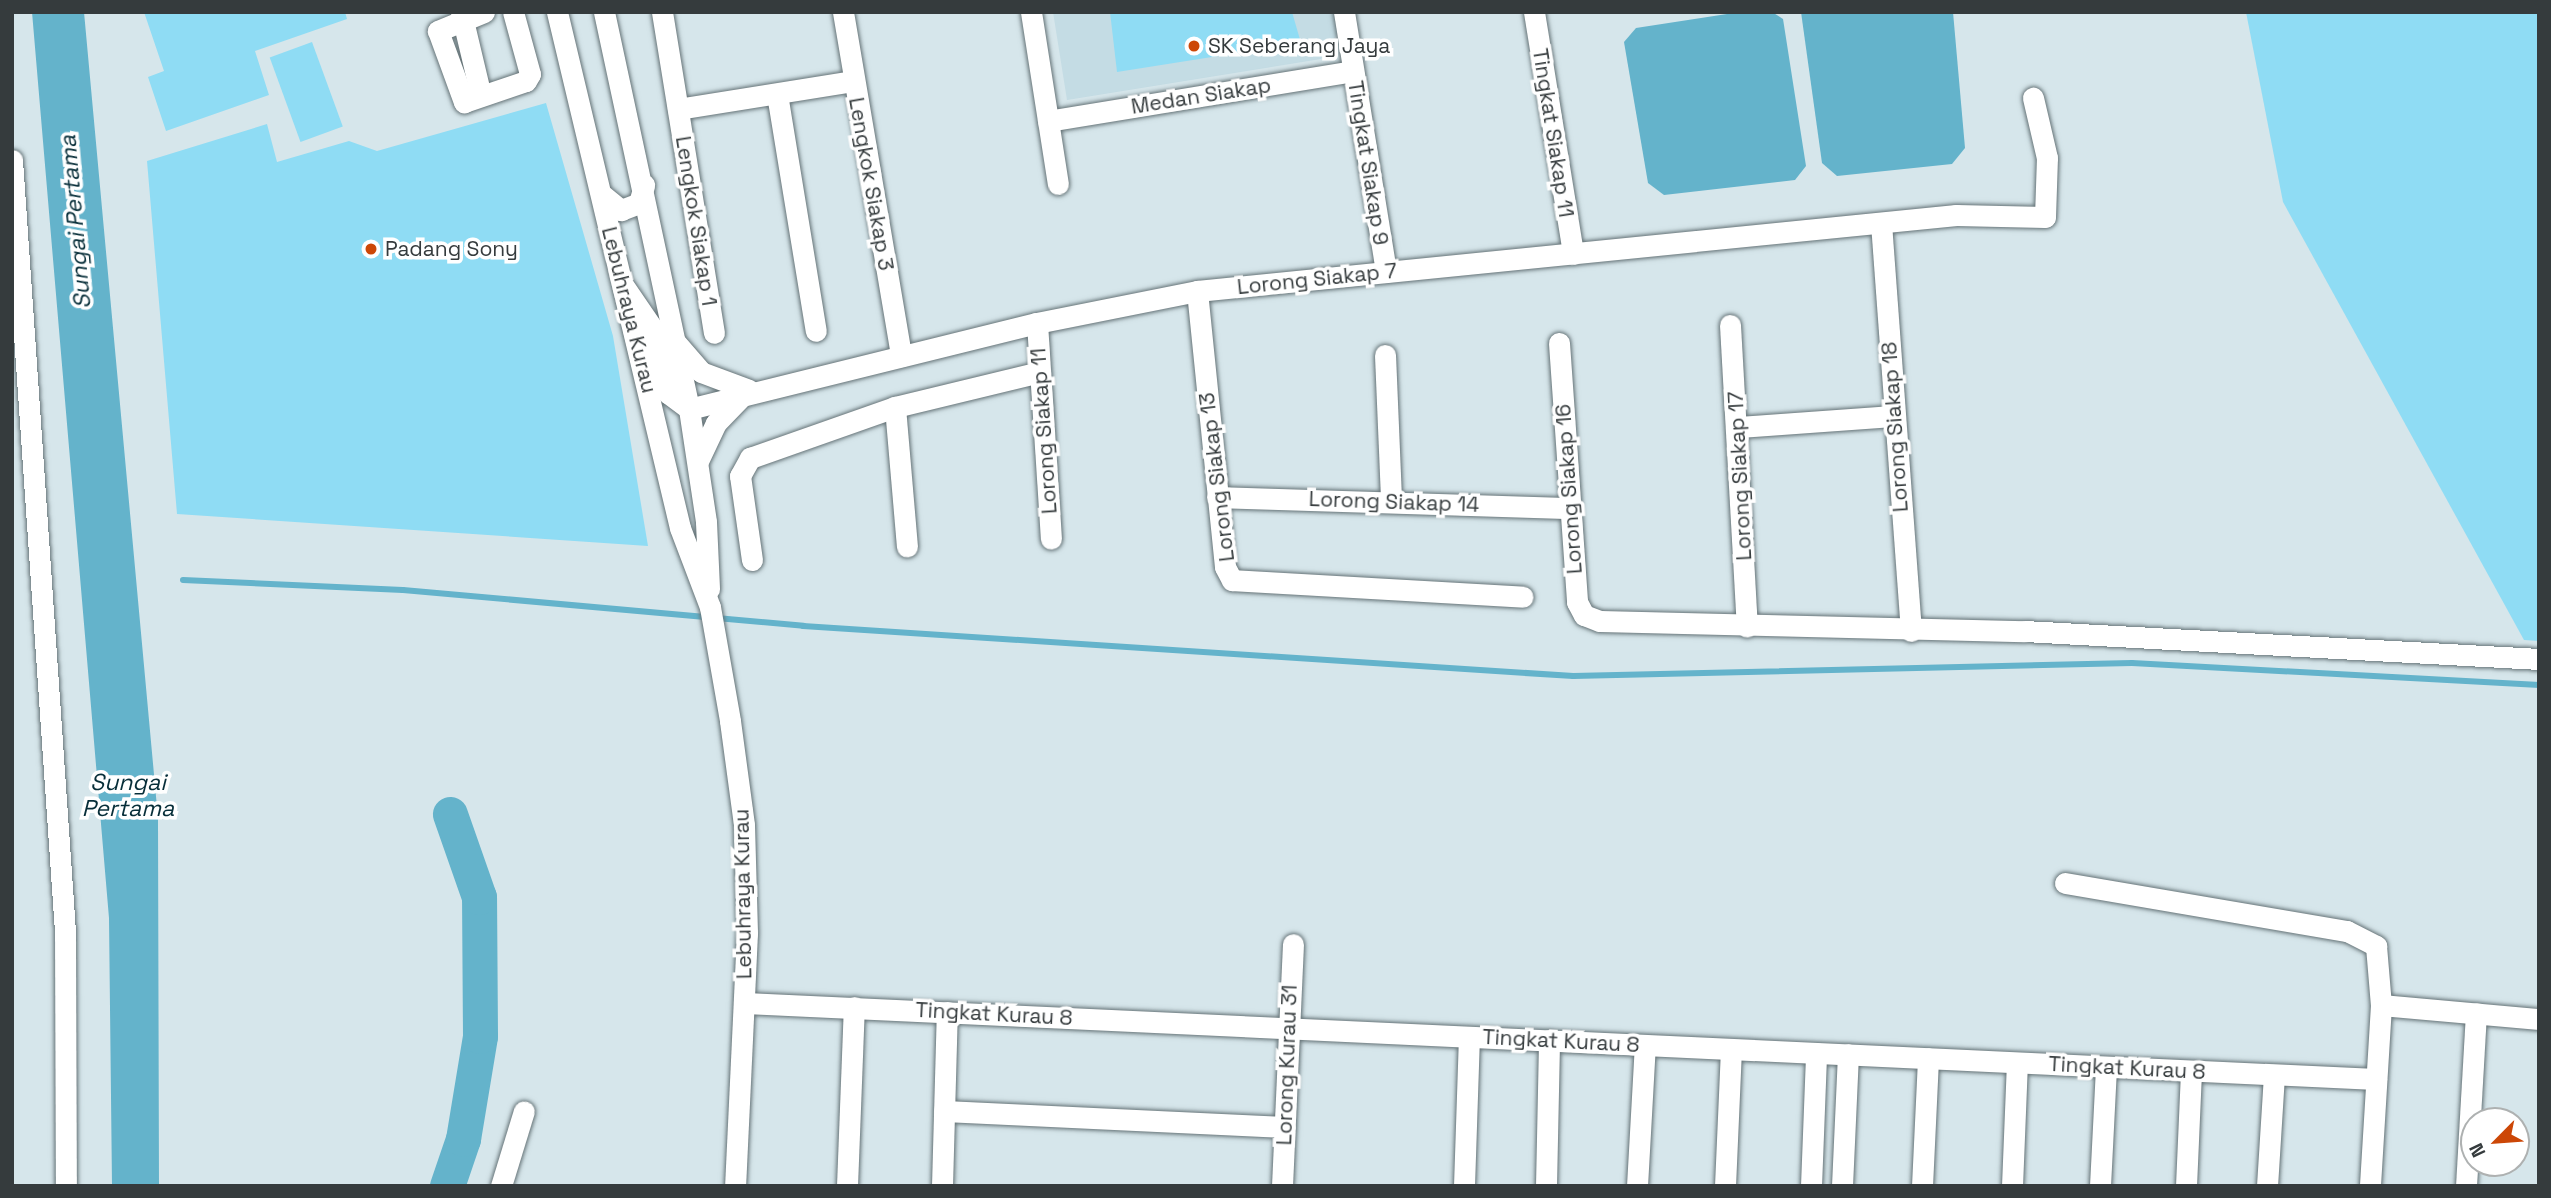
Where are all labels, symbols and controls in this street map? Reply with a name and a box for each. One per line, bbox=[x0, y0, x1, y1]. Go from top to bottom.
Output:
place label: SK Seberang Jaya bbox=[1208, 33, 1390, 59]
marker: SK Seberang Jaya bbox=[1186, 38, 1202, 54]
street label: Tingkat Siakap 11 bbox=[1527, 47, 1579, 219]
street label: Medan Siakap bbox=[1129, 73, 1273, 119]
street label: Tingkat Siakap 9 bbox=[1343, 79, 1393, 247]
street label: Lengkok Siakap 3 bbox=[843, 95, 899, 273]
water label: Sungai Pertama bbox=[54, 134, 96, 310]
street label: Lengkok Siakap 1 bbox=[670, 134, 722, 308]
street label: Lebuhraya Kurau bbox=[596, 224, 662, 396]
place label: Padang Sony bbox=[385, 236, 518, 262]
marker: Padang Sony bbox=[363, 241, 379, 257]
street label: Lorong Siakap 7 bbox=[1236, 258, 1398, 300]
street label: Lorong Siakap 18 bbox=[1876, 341, 1914, 513]
street label: Lorong Siakap 11 bbox=[1026, 347, 1062, 515]
street label: Lorong Siakap 13 bbox=[1194, 391, 1240, 563]
street label: Lorong Siakap 17 bbox=[1723, 391, 1757, 561]
street label: Lorong Siakap 16 bbox=[1550, 403, 1588, 575]
street label: Lorong Siakap 14 bbox=[1308, 486, 1480, 518]
water label: Sungai Pertama bbox=[82, 768, 174, 822]
street label: Lebuhraya Kurau bbox=[729, 809, 757, 979]
street label: Lorong Kurau 31 bbox=[1272, 984, 1302, 1146]
street label: Tingkat Kurau 8 bbox=[915, 997, 1073, 1031]
street label: Tingkat Kurau 8 bbox=[1482, 1024, 1640, 1058]
street label: Tingkat Kurau 8 bbox=[2048, 1051, 2206, 1085]
north arrow bbox=[2460, 1107, 2530, 1177]
text: N bbox=[2463, 1139, 2491, 1161]

